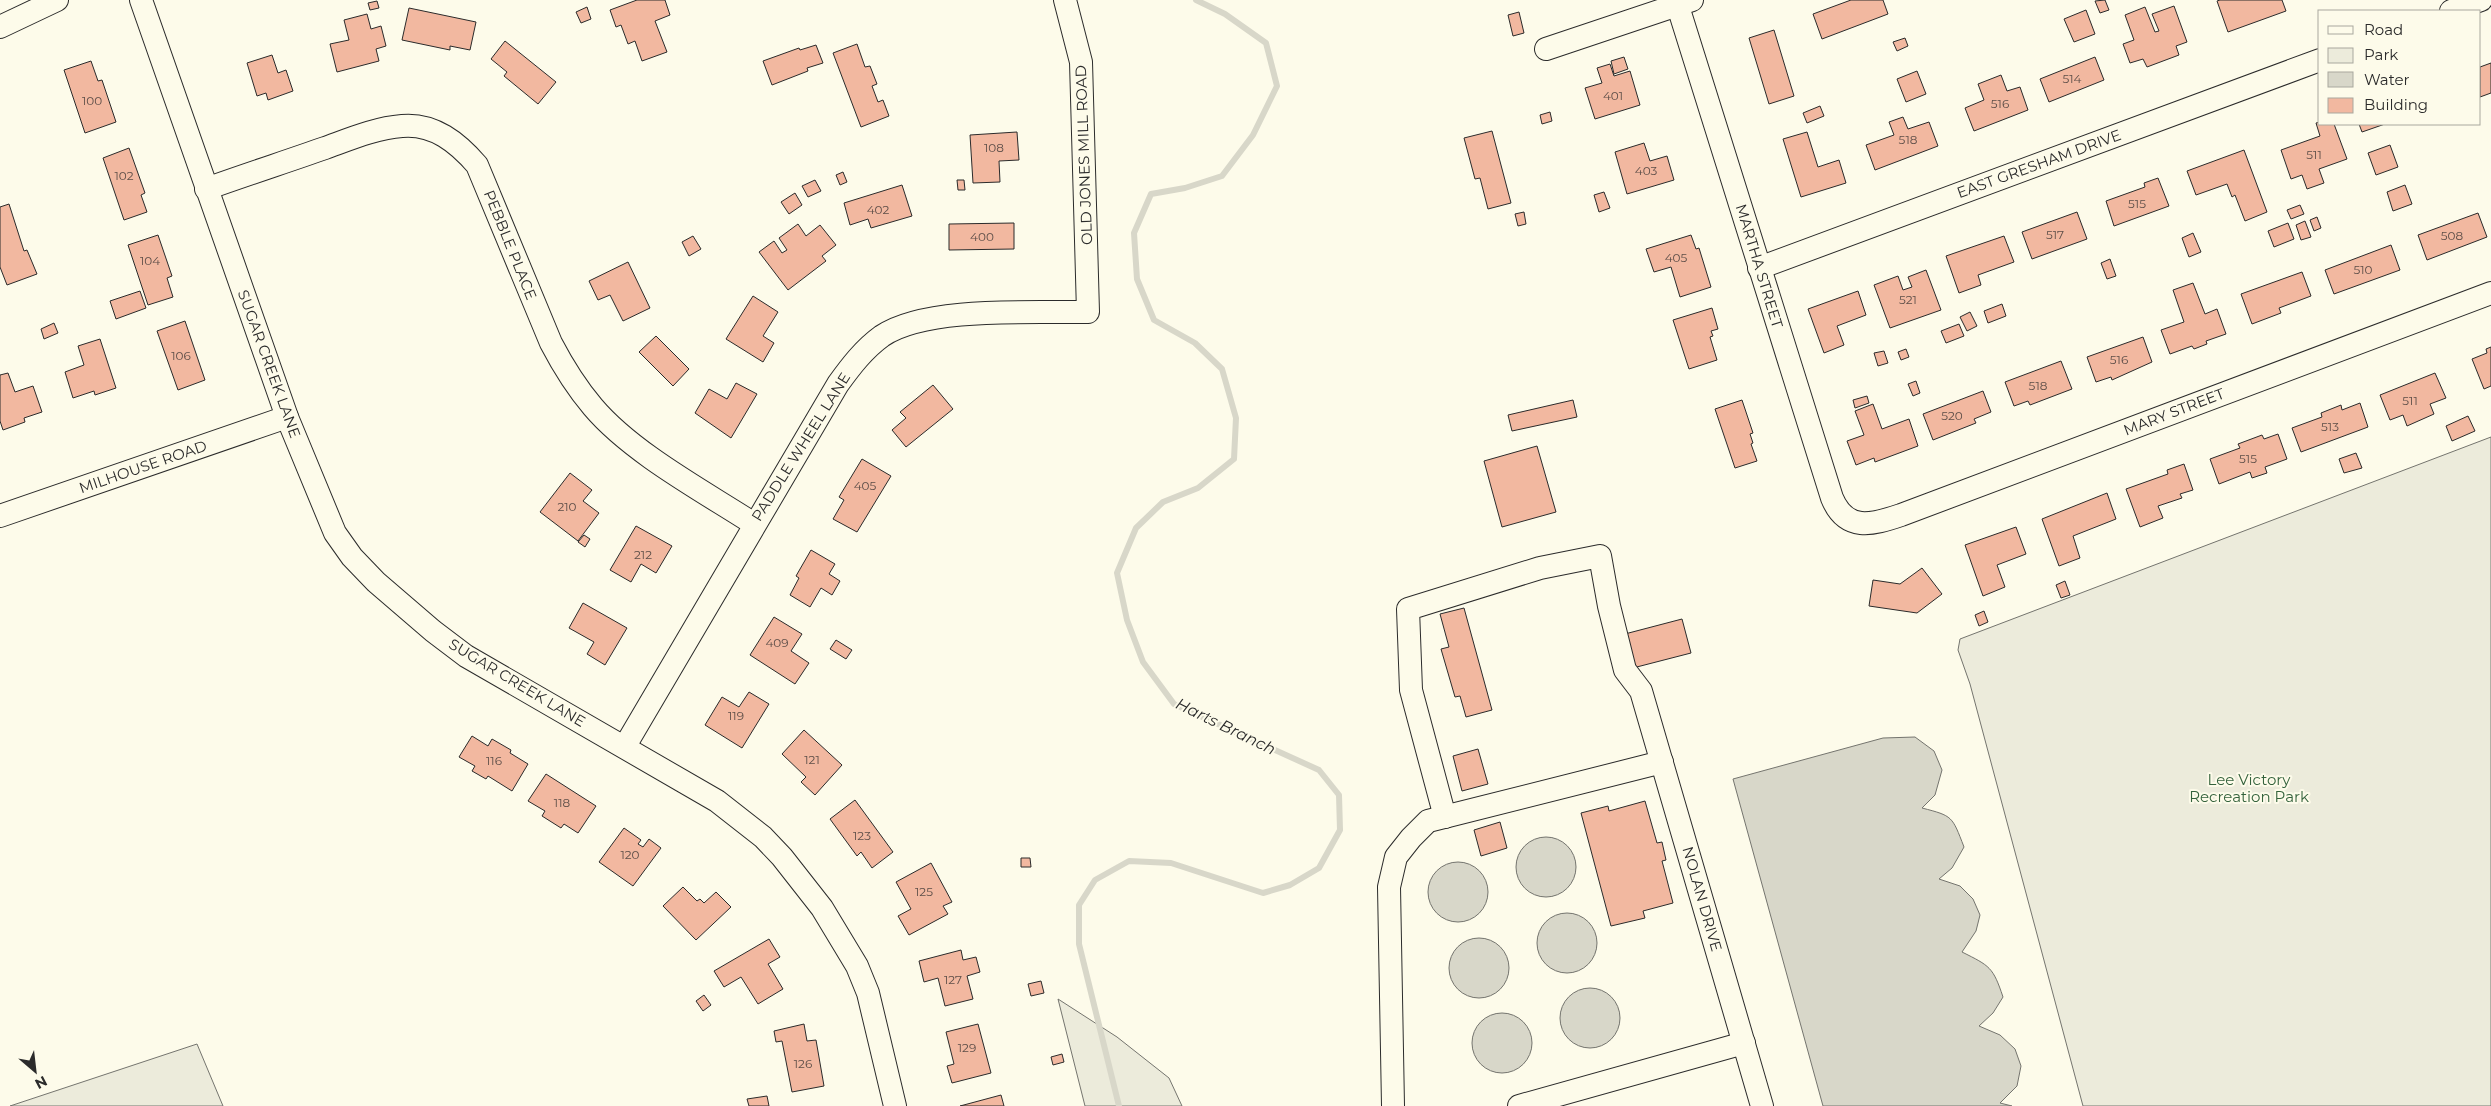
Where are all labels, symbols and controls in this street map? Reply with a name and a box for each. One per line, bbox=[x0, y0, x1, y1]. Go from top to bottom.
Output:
legend bbox=[2318, 10, 2481, 125]
text: Road bbox=[2364, 20, 2403, 39]
text: Park bbox=[2364, 45, 2398, 64]
street label: OLD JONES MILL ROAD bbox=[1071, 65, 1096, 245]
text: Water bbox=[2364, 70, 2410, 89]
house number: 514 bbox=[2062, 71, 2082, 86]
house number: 401 bbox=[1603, 88, 1623, 103]
house number: 100 bbox=[82, 93, 102, 108]
text: Building bbox=[2364, 95, 2428, 114]
house number: 516 bbox=[1991, 96, 2009, 111]
street label: EAST GRESHAM DRIVE bbox=[1954, 125, 2123, 202]
house number: 518 bbox=[1899, 132, 1918, 147]
house number: 108 bbox=[984, 140, 1004, 155]
house number: 511 bbox=[2306, 147, 2322, 162]
house number: 403 bbox=[1635, 163, 1657, 178]
house number: 102 bbox=[114, 168, 134, 183]
street label: PEBBLE PLACE bbox=[480, 187, 541, 303]
house number: 515 bbox=[2128, 196, 2146, 211]
house number: 402 bbox=[867, 202, 890, 217]
street label: MARTHA STREET bbox=[1732, 202, 1787, 330]
house number: 517 bbox=[2046, 227, 2064, 242]
house number: 508 bbox=[2441, 228, 2464, 243]
house number: 400 bbox=[970, 229, 994, 244]
house number: 405 bbox=[1665, 250, 1688, 265]
house number: 104 bbox=[140, 253, 160, 268]
house number: 510 bbox=[2353, 262, 2373, 277]
street label: SUGAR CREEK LANE bbox=[234, 287, 305, 440]
house number: 521 bbox=[1899, 292, 1917, 307]
house number: 106 bbox=[171, 348, 191, 363]
house number: 516 bbox=[2110, 352, 2128, 367]
street label: PADDLE WHEEL LANE bbox=[747, 369, 854, 525]
house number: 518 bbox=[2029, 378, 2048, 393]
street label: MARY STREET bbox=[2121, 383, 2227, 439]
house number: 511 bbox=[2402, 393, 2418, 408]
house number: 520 bbox=[1941, 408, 1963, 423]
house number: 513 bbox=[2321, 419, 2339, 434]
street label: MILHOUSE ROAD bbox=[76, 436, 209, 497]
house number: 515 bbox=[2239, 451, 2257, 466]
house number: 405 bbox=[854, 478, 877, 493]
house number: 210 bbox=[557, 499, 577, 514]
house number: 212 bbox=[634, 547, 652, 562]
street label: SUGAR CREEK LANE bbox=[445, 634, 589, 731]
house number: 409 bbox=[765, 635, 789, 650]
water label: Harts Branch bbox=[1173, 694, 1279, 759]
house number: 119 bbox=[728, 708, 744, 723]
house number: 121 bbox=[804, 752, 820, 767]
house number: 116 bbox=[486, 753, 502, 768]
park label: Lee Victory Recreation Park bbox=[2189, 770, 2309, 806]
house number: 118 bbox=[554, 795, 571, 810]
house number: 123 bbox=[853, 828, 871, 843]
street label: NOLAN DRIVE bbox=[1678, 844, 1727, 954]
house number: 120 bbox=[620, 847, 640, 862]
house number: 125 bbox=[915, 884, 933, 899]
house number: 127 bbox=[944, 972, 962, 987]
house number: 129 bbox=[958, 1040, 976, 1055]
north arrow bbox=[10, 1046, 60, 1096]
house number: 126 bbox=[794, 1056, 812, 1071]
text: N bbox=[32, 1072, 50, 1093]

